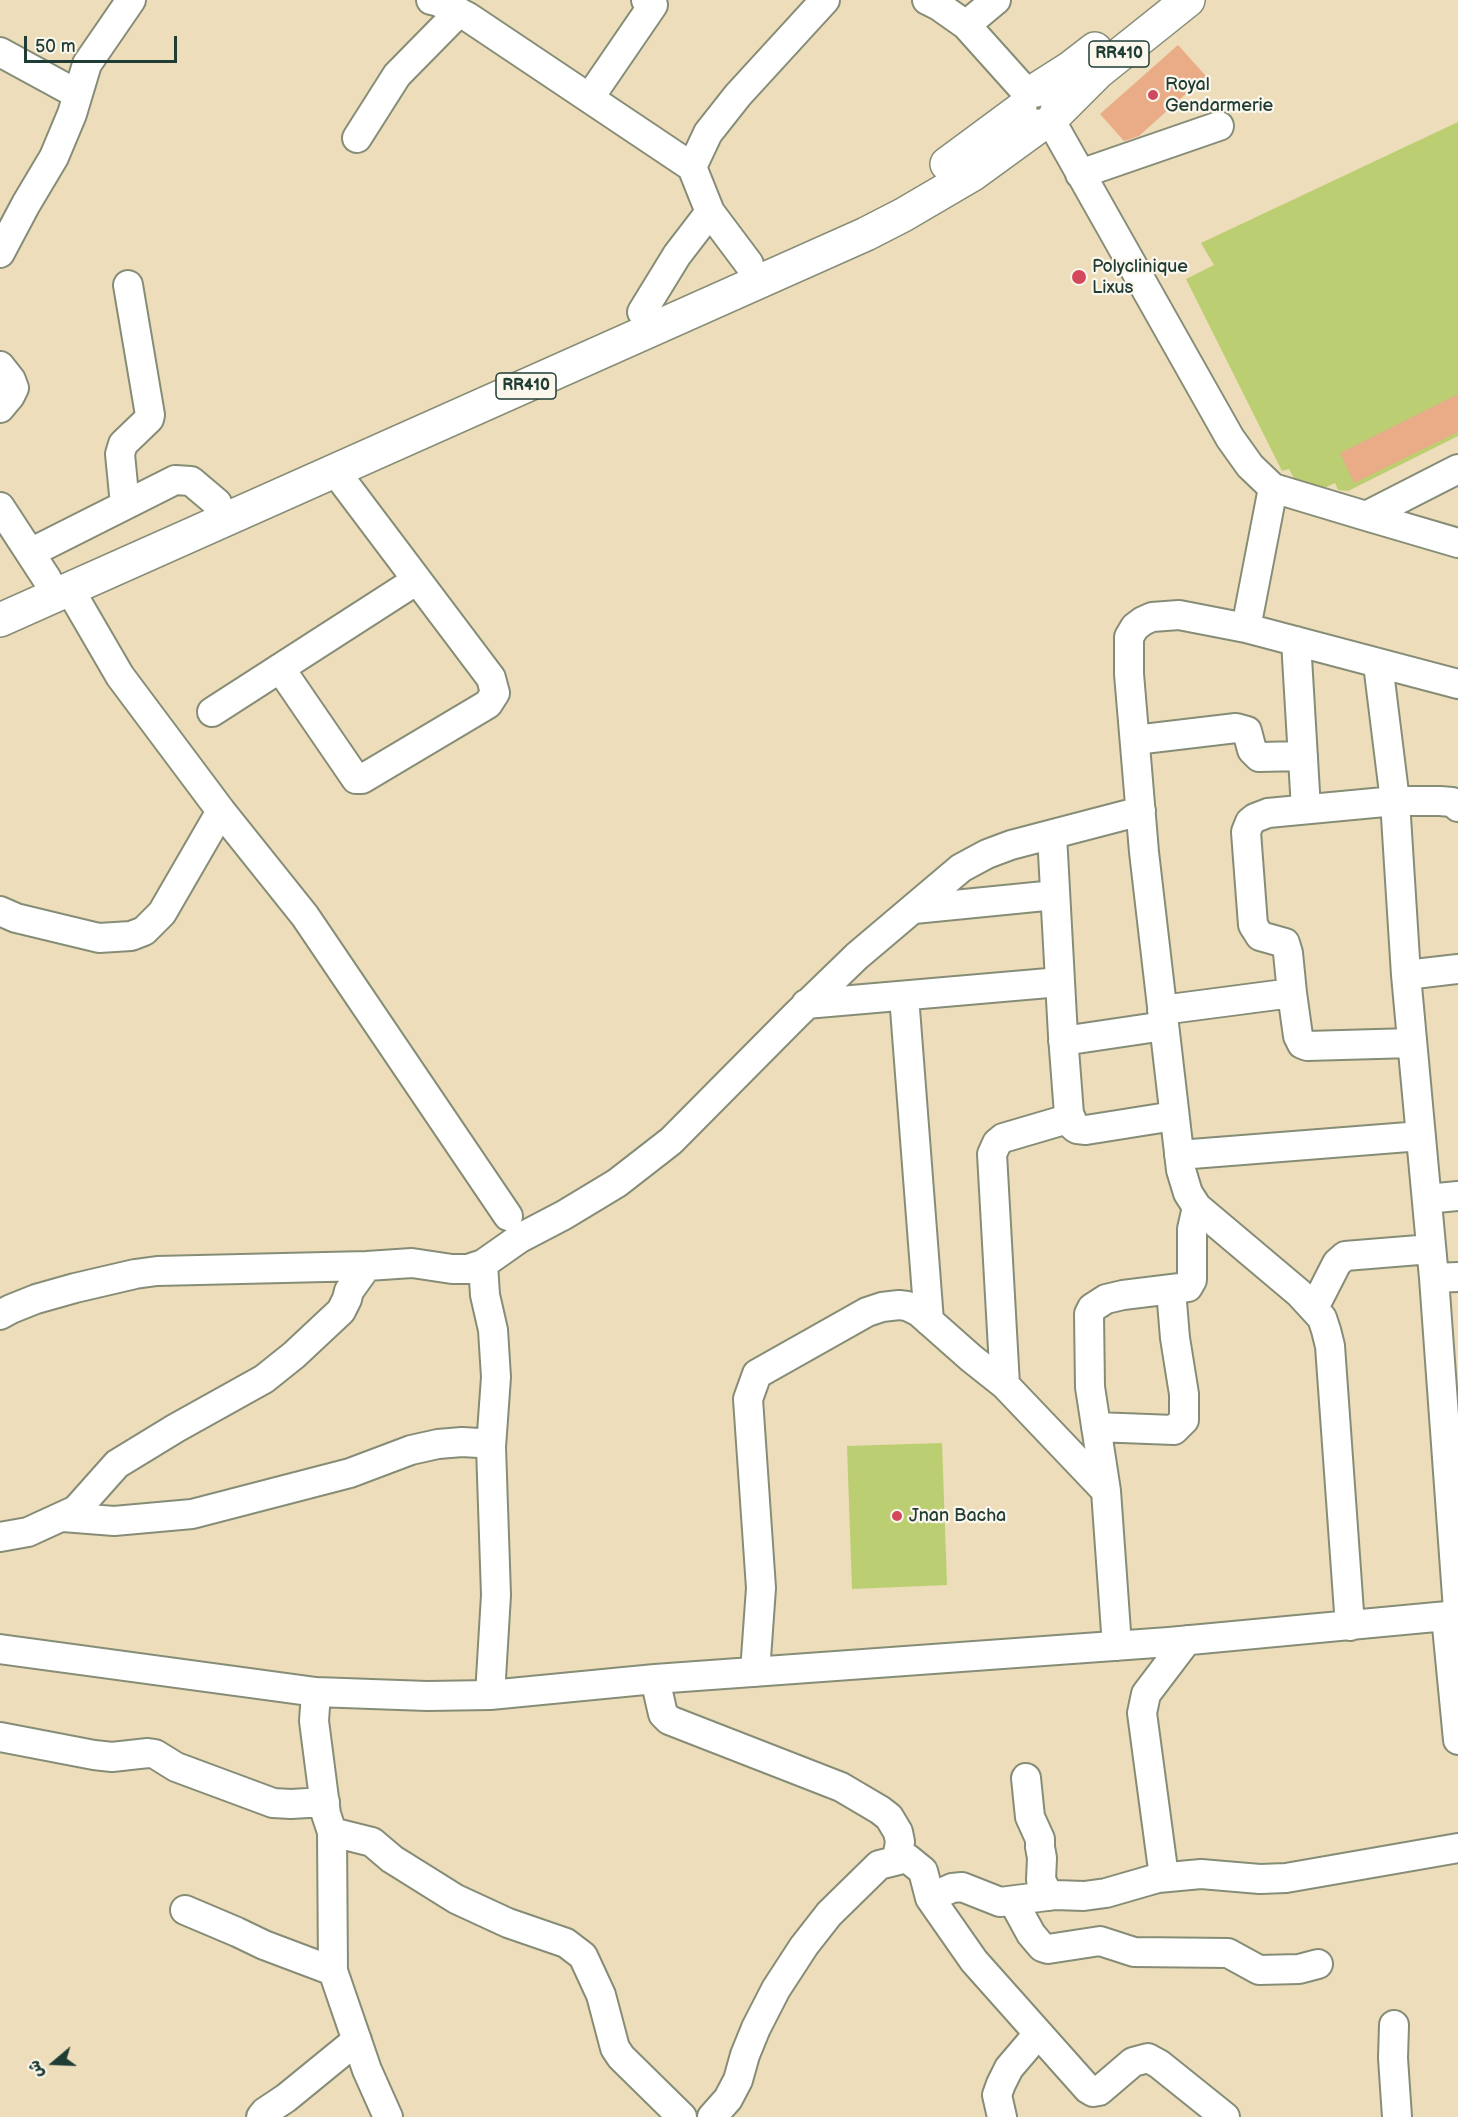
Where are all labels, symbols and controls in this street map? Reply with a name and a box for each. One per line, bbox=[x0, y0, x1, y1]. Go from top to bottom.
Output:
scale bar bbox=[27, 24, 180, 62]
text: 50 m bbox=[35, 36, 76, 57]
road number: RR410 bbox=[1089, 41, 1149, 67]
place label: Royal Gendarmerie bbox=[1165, 74, 1273, 116]
marker: Royal Gendarmerie bbox=[1146, 88, 1160, 102]
place label: Polyclinique Lixus bbox=[1092, 256, 1188, 298]
marker: Polyclinique Lixus bbox=[1070, 268, 1088, 286]
road number: RR410 bbox=[496, 373, 556, 399]
place label: Jnan Bacha bbox=[909, 1505, 1006, 1527]
marker: Jnan Bacha bbox=[890, 1509, 904, 1523]
north arrow bbox=[24, 2033, 84, 2093]
text: ش bbox=[25, 2058, 48, 2080]

